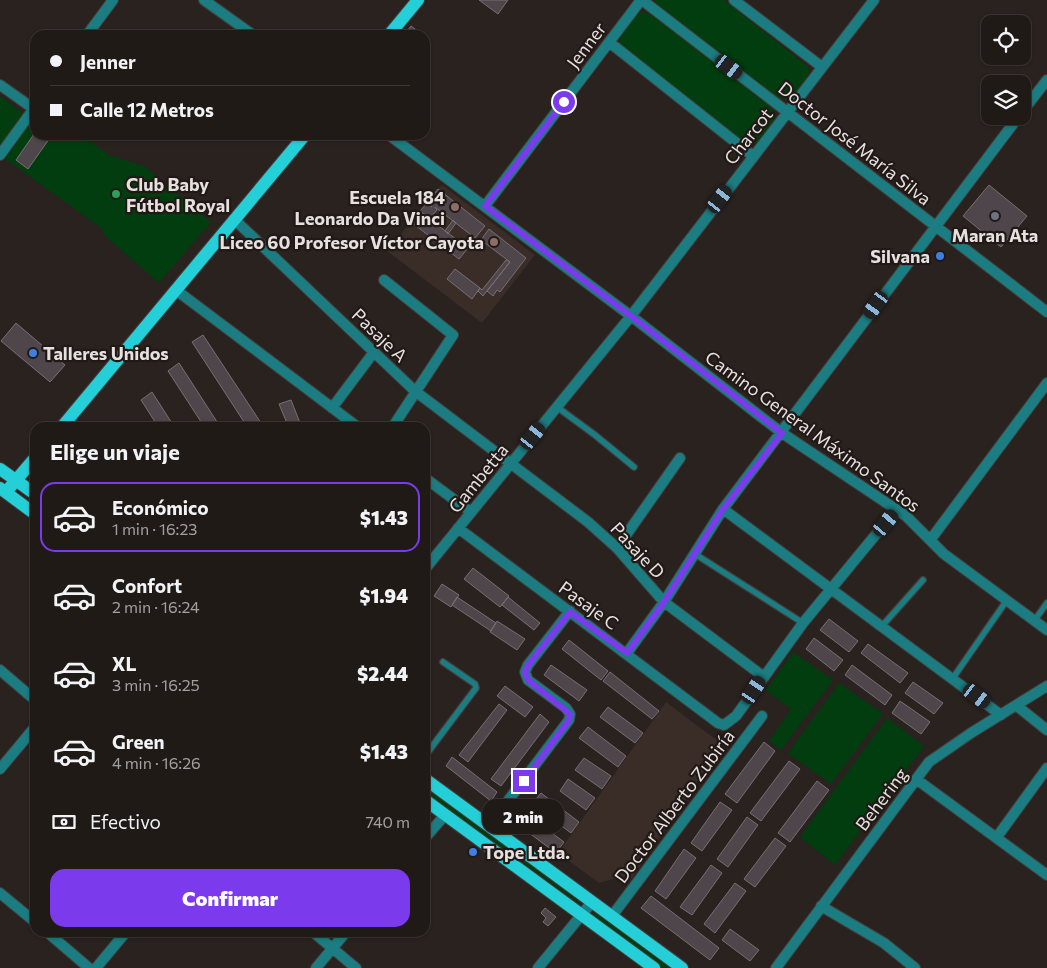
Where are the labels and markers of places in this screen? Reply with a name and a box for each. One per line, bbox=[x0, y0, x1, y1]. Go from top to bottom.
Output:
place label: Club Baby Fútbol Royal bbox=[126, 173, 230, 216]
place label: Escuela 184 Leonardo Da Vinci bbox=[294, 186, 445, 229]
marker: Club Baby Fútbol Royal bbox=[110, 188, 122, 200]
marker: Escuela 184 Leonardo Da Vinci bbox=[449, 201, 461, 213]
marker: Maran Ata bbox=[989, 210, 1001, 222]
place label: Maran Ata bbox=[952, 224, 1038, 246]
place label: Liceo 60 Profesor Víctor Cayota bbox=[220, 231, 484, 253]
marker: Liceo 60 Profesor Víctor Cayota bbox=[488, 236, 500, 248]
place label: Silvana bbox=[870, 245, 930, 267]
marker: Silvana bbox=[934, 250, 946, 262]
place label: Talleres Unidos bbox=[43, 342, 169, 364]
marker: Talleres Unidos bbox=[27, 347, 39, 359]
place label: Tope Ltda. bbox=[483, 841, 570, 863]
marker: Tope Ltda. bbox=[467, 846, 479, 858]

